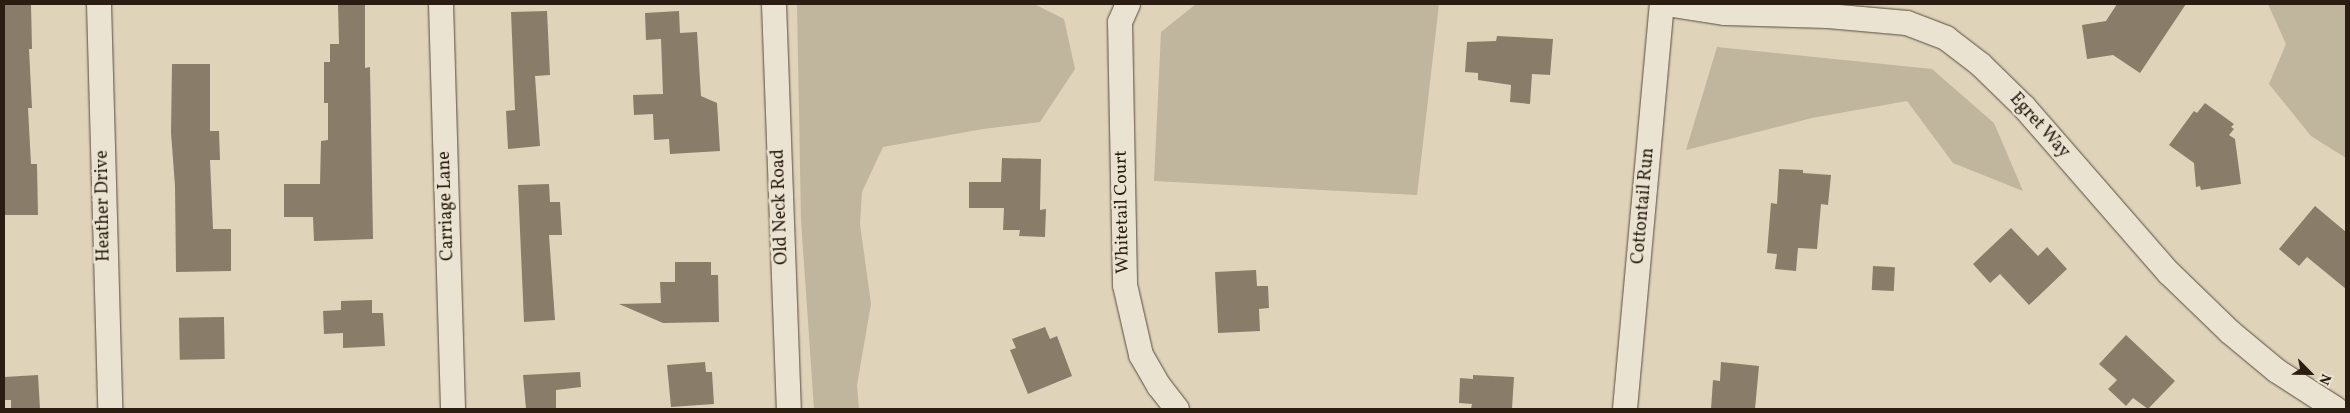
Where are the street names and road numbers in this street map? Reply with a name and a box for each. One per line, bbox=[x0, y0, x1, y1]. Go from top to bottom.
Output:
street label: Egret Way bbox=[2004, 89, 2074, 163]
street label: Cottontail Run bbox=[1628, 147, 1660, 265]
street label: Old Neck Road bbox=[768, 149, 794, 265]
street label: Heather Drive bbox=[92, 150, 116, 262]
street label: Whitetail Court bbox=[1111, 150, 1135, 274]
street label: Carriage Lane bbox=[434, 151, 460, 261]

